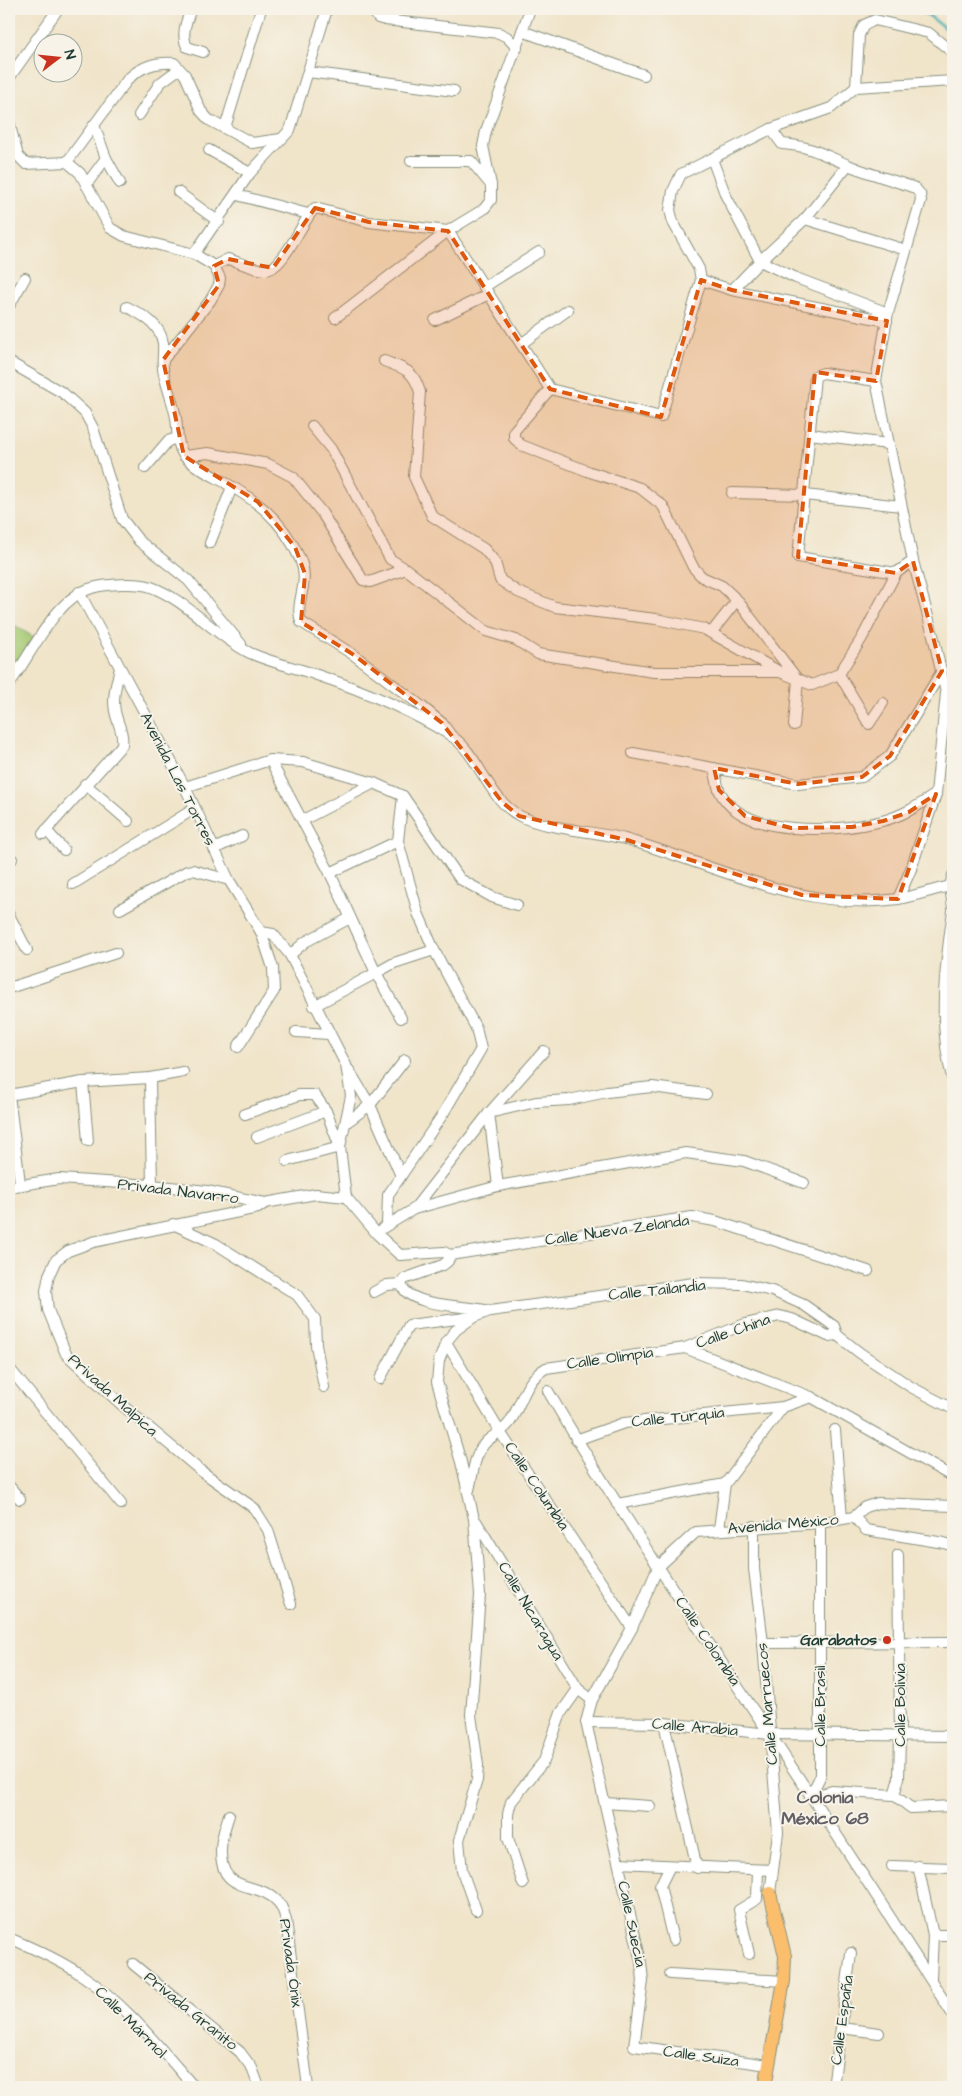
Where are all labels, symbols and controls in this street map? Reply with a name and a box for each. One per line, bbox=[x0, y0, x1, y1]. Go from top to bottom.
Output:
north arrow bbox=[32, 32, 82, 82]
text: N bbox=[59, 48, 80, 62]
street label: Avenida Las Torres bbox=[135, 708, 221, 850]
street label: Privada Navarro bbox=[116, 1173, 240, 1209]
street label: Calle Nueva Zelanda bbox=[543, 1209, 691, 1251]
street label: Calle Tailandia bbox=[607, 1274, 707, 1306]
street label: Calle China bbox=[693, 1308, 773, 1354]
street label: Calle Olimpia bbox=[565, 1341, 655, 1375]
street label: Privada Malpica bbox=[63, 1349, 163, 1441]
street label: Calle Turquia bbox=[630, 1401, 726, 1433]
street label: Calle Columbia bbox=[499, 1437, 575, 1535]
street label: Avenida México bbox=[727, 1508, 839, 1540]
street label: Calle Nicaragua bbox=[492, 1557, 569, 1665]
street label: Calle Colombia bbox=[670, 1592, 746, 1690]
place label: Garabatos bbox=[800, 1629, 877, 1651]
marker: Garabatos bbox=[881, 1634, 893, 1646]
street label: Calle Marruecos bbox=[751, 1642, 783, 1766]
street label: Calle Bolivia bbox=[889, 1663, 911, 1747]
street label: Calle Brasil bbox=[809, 1666, 831, 1746]
street label: Calle Arabia bbox=[651, 1712, 739, 1742]
district label: Colonia México 68 bbox=[781, 1785, 869, 1831]
street label: Calle Suecia bbox=[612, 1879, 652, 1969]
street label: Privada Ónix bbox=[274, 1917, 308, 2009]
street label: Privada Granito bbox=[140, 1966, 242, 2056]
street label: Calle España bbox=[825, 1974, 859, 2066]
street label: Calle Mármol bbox=[90, 1981, 172, 2063]
street label: Calle Suiza bbox=[662, 2040, 740, 2072]

